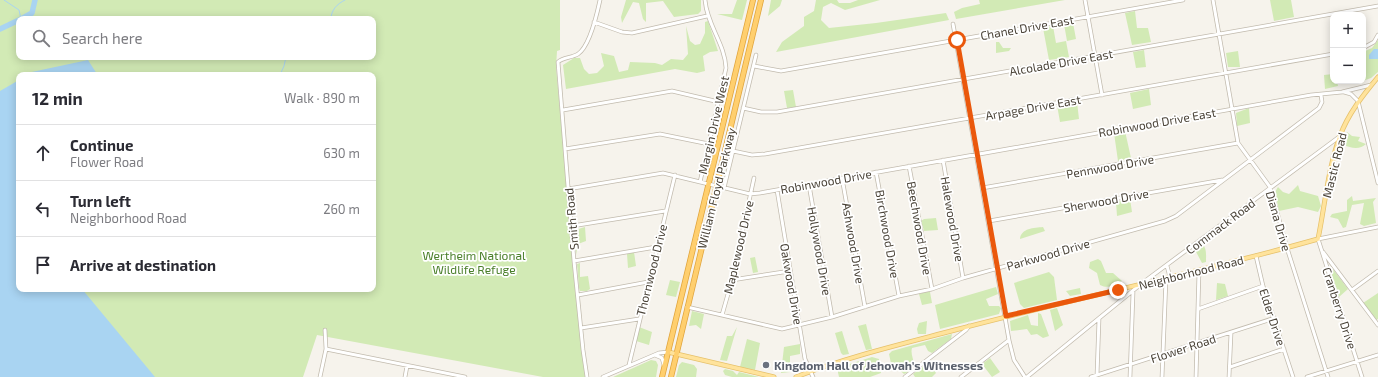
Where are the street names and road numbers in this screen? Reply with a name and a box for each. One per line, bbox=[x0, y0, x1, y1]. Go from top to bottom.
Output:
street label: Chanel Drive East bbox=[979, 12, 1075, 42]
street label: Alcolade Drive East bbox=[1008, 46, 1114, 78]
street label: Margin Drive West bbox=[695, 74, 731, 176]
street label: Arpage Drive East bbox=[984, 92, 1082, 122]
street label: Robinwood Drive East bbox=[1097, 105, 1217, 139]
street label: William Floyd Parkway bbox=[694, 125, 738, 250]
street label: Mastic Road bbox=[1319, 131, 1349, 199]
street label: Pennwood Drive bbox=[1065, 151, 1155, 181]
street label: Robinwood Drive bbox=[779, 166, 873, 196]
street label: Halewood Drive bbox=[939, 175, 967, 263]
street label: Beechwood Drive bbox=[905, 180, 935, 276]
street label: Sherwood Drive bbox=[1062, 186, 1150, 214]
street label: Smith Road bbox=[561, 187, 581, 251]
street label: Birchwood Drive bbox=[873, 189, 903, 279]
street label: Diana Drive bbox=[1264, 189, 1294, 253]
street label: Commack Road bbox=[1182, 195, 1258, 257]
street label: Maplewood Drive bbox=[720, 199, 756, 295]
street label: Ashwood Drive bbox=[840, 201, 868, 285]
street label: Hollywood Drive bbox=[805, 206, 835, 296]
street label: Thornwood Drive bbox=[633, 223, 669, 317]
street label: Parkwood Drive bbox=[1005, 235, 1091, 273]
street label: Oakwood Drive bbox=[778, 242, 806, 326]
street label: Neighborhood Road bbox=[1137, 252, 1245, 292]
street label: Cranberry Drive bbox=[1320, 265, 1360, 351]
street label: Elder Drive bbox=[1257, 287, 1289, 347]
street label: Flower Road bbox=[1149, 331, 1217, 365]

